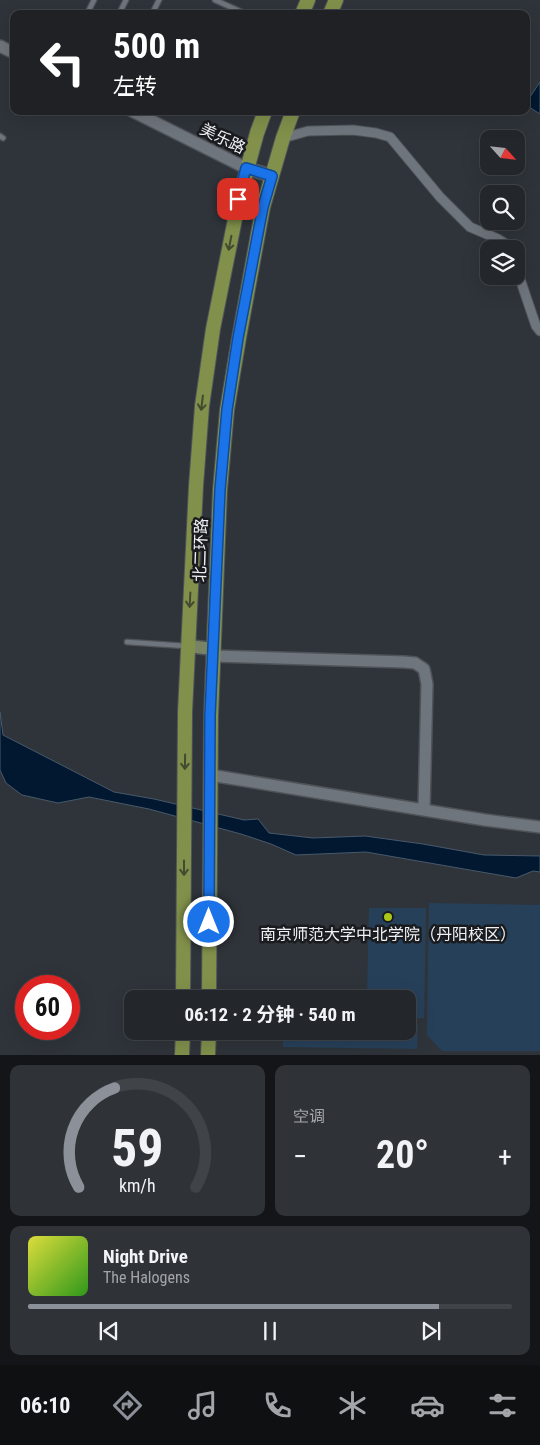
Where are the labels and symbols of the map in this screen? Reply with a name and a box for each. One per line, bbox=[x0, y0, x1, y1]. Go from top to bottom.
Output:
street label: 美乐路 bbox=[197, 119, 249, 158]
north arrow bbox=[480, 130, 525, 175]
pin bbox=[217, 178, 259, 220]
one-way arrow bbox=[225, 234, 234, 250]
one-way arrow bbox=[197, 394, 207, 410]
street label: 北二环路 bbox=[190, 518, 211, 582]
one-way arrow bbox=[186, 592, 195, 608]
one-way arrow bbox=[180, 754, 190, 770]
one-way arrow bbox=[179, 860, 189, 876]
position arrow bbox=[182, 895, 234, 947]
marker: 南京师范大学中北学院（丹阳校区） bbox=[382, 911, 394, 923]
place label: 南京师范大学中北学院（丹阳校区） bbox=[260, 925, 516, 944]
speed limit sign: 60 bbox=[15, 975, 80, 1040]

